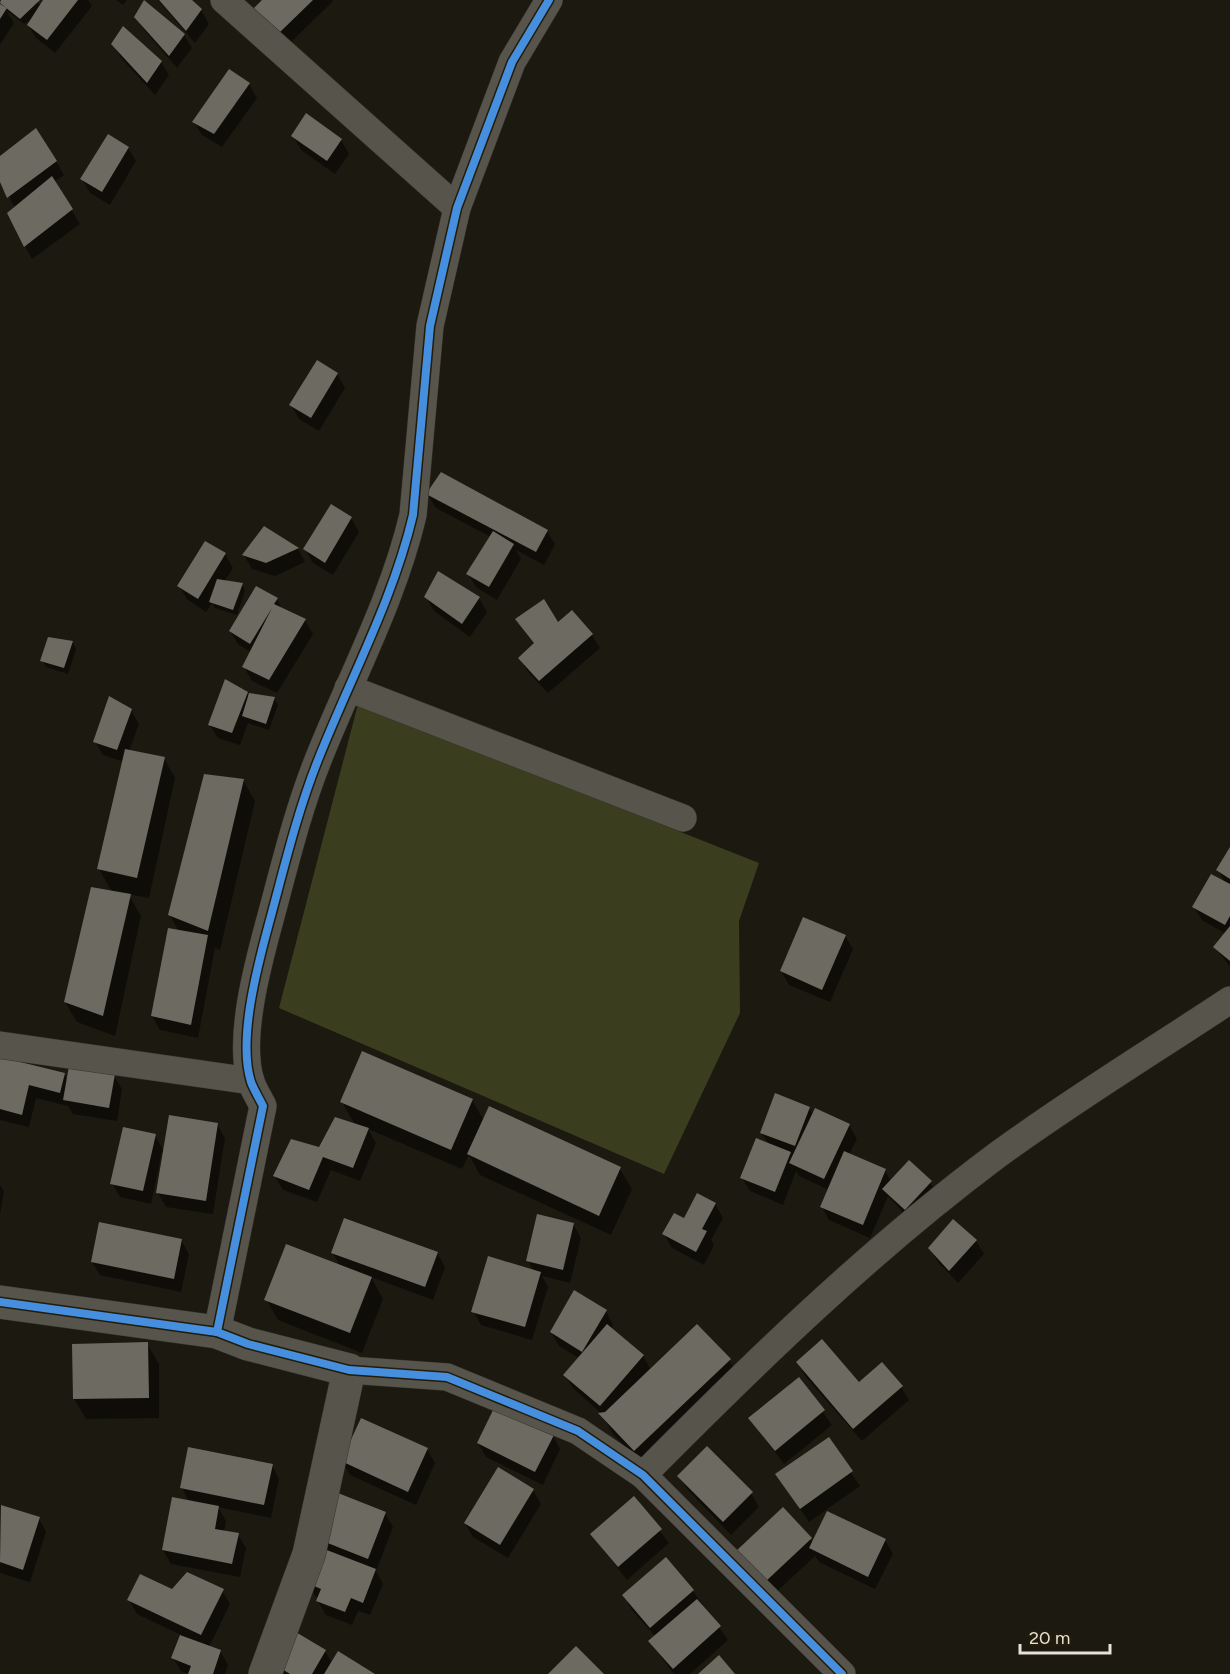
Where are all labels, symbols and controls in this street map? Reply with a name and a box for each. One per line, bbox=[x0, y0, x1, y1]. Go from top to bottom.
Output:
scale bar bbox=[1020, 1617, 1110, 1655]
text: 20 m bbox=[1029, 1627, 1070, 1649]

